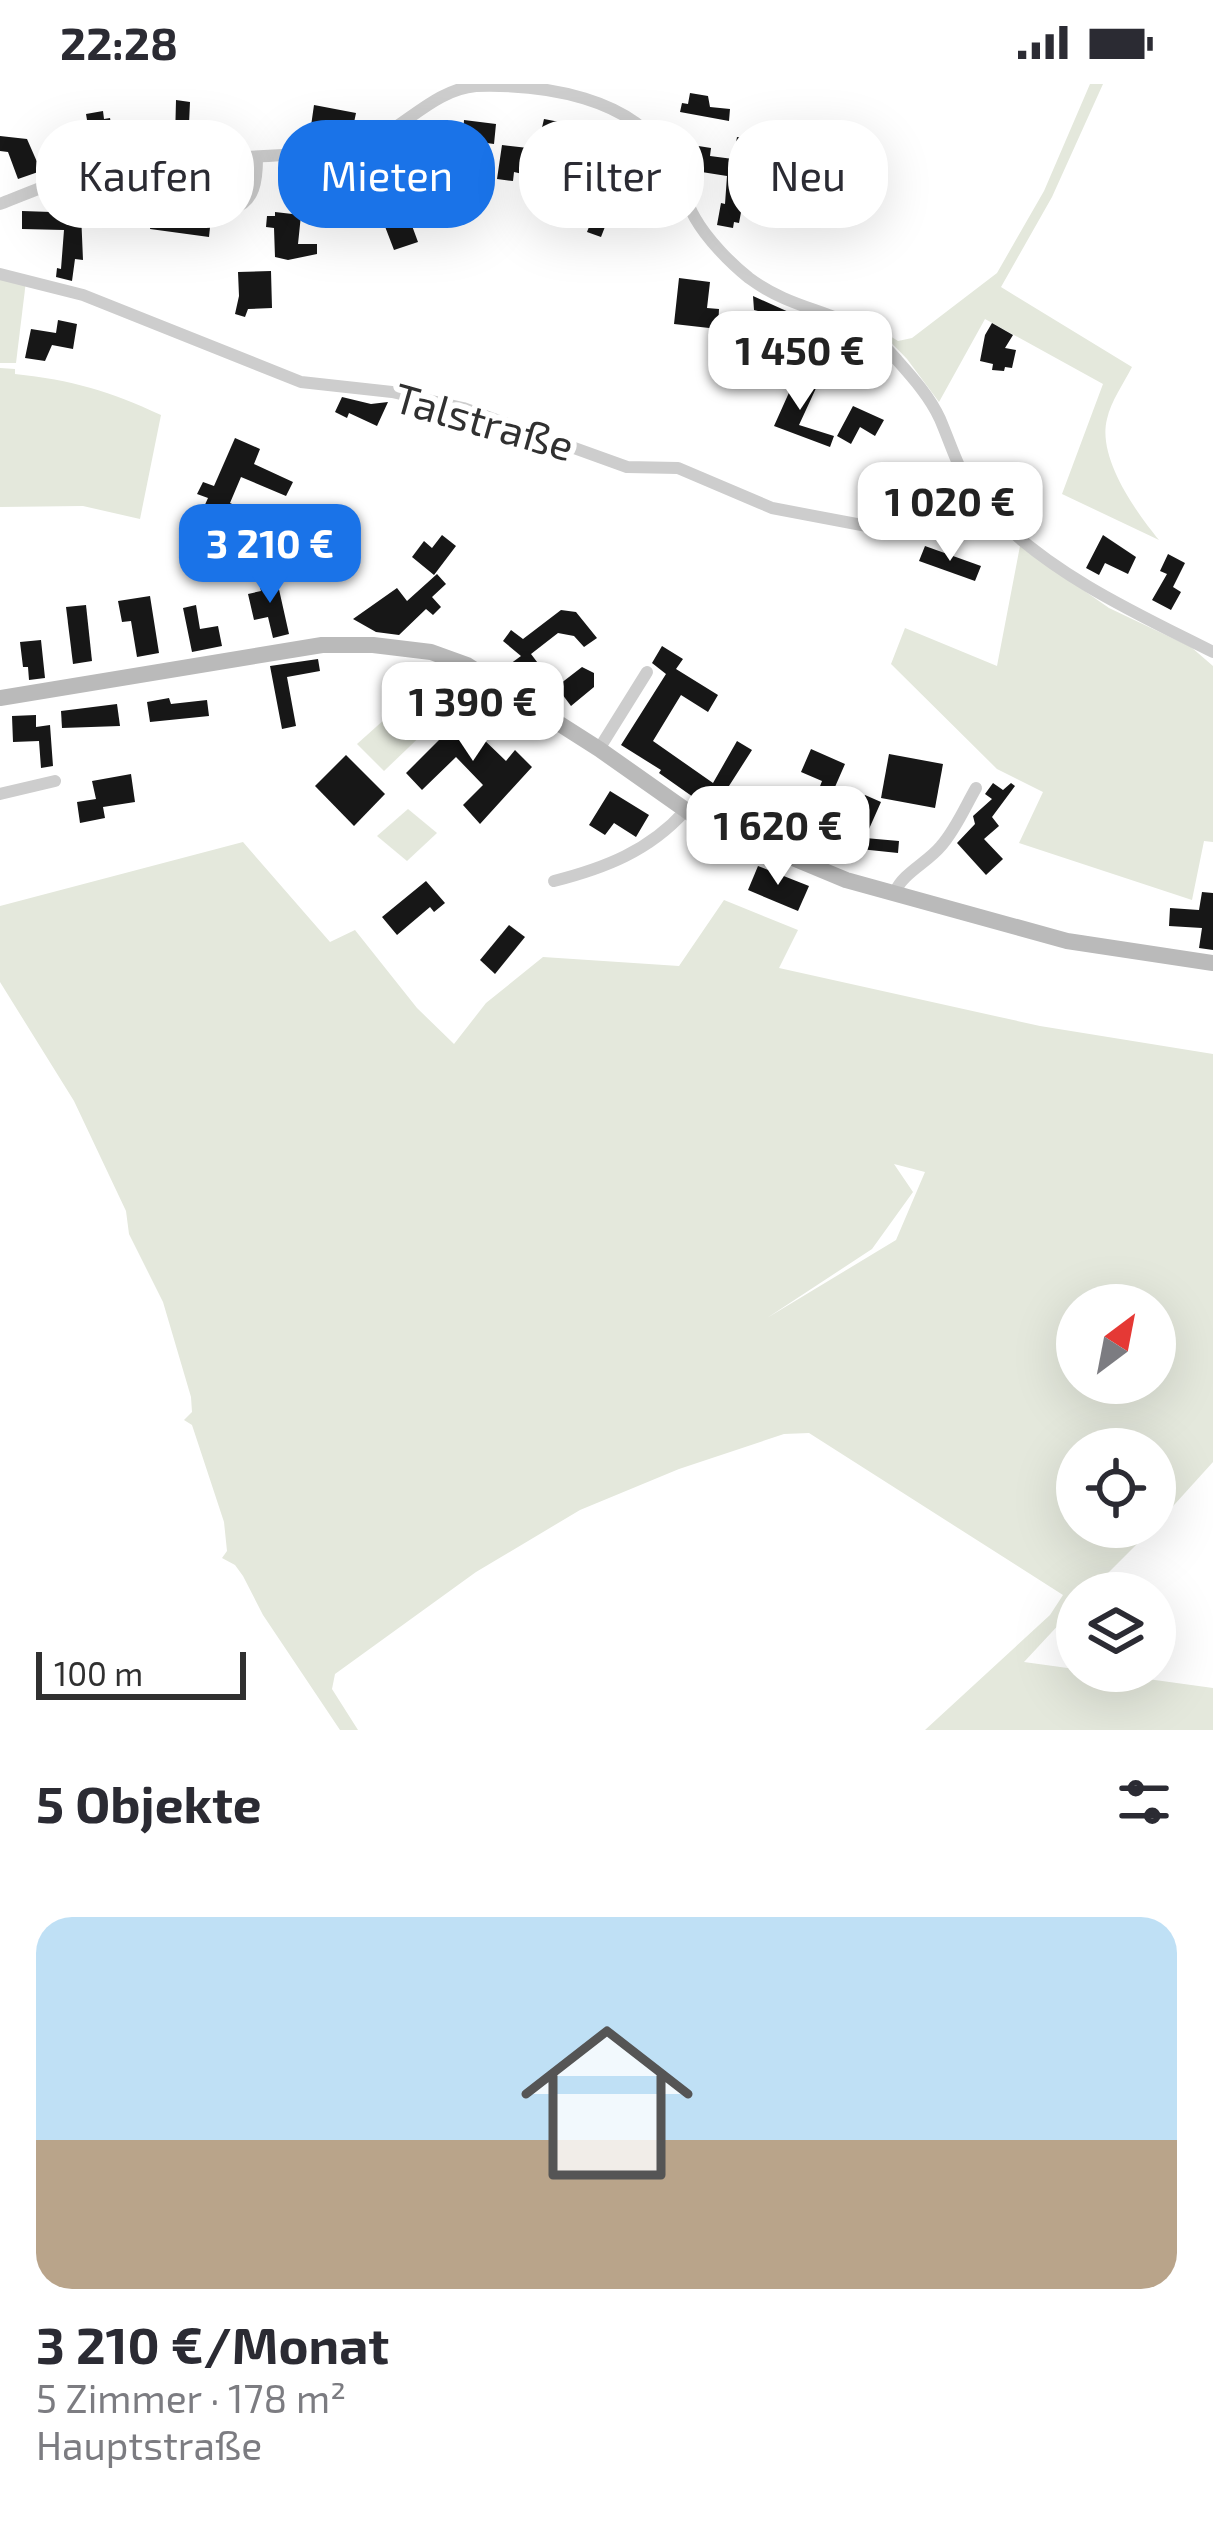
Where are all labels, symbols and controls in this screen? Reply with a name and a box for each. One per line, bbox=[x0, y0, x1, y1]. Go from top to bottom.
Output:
text: 22:28 bbox=[60, 15, 178, 69]
chip: Kaufen bbox=[36, 120, 254, 228]
chip: Mieten bbox=[278, 120, 495, 228]
chip: Filter bbox=[519, 120, 704, 228]
chip: Neu bbox=[728, 120, 888, 228]
pin: 1 450 € bbox=[689, 311, 911, 413]
text: 1 450 € bbox=[735, 326, 865, 373]
street label: Talstraße bbox=[389, 371, 580, 469]
pin: 1 020 € bbox=[839, 462, 1061, 564]
text: 1 020 € bbox=[885, 477, 1015, 524]
pin: 3 210 € bbox=[159, 504, 381, 606]
text: 3 210 € bbox=[206, 519, 334, 566]
pin: 1 390 € bbox=[362, 662, 584, 764]
text: 1 390 € bbox=[409, 677, 537, 724]
pin: 1 620 € bbox=[667, 786, 889, 888]
text: 1 620 € bbox=[713, 801, 843, 848]
north arrow bbox=[1056, 1284, 1176, 1404]
map controls bbox=[1056, 1284, 1176, 1692]
button: locate bbox=[1056, 1428, 1176, 1548]
button: layers bbox=[1056, 1572, 1176, 1692]
scale bar bbox=[36, 1646, 246, 1699]
text: 100 m bbox=[54, 1653, 143, 1693]
icon: filters bbox=[1111, 1769, 1177, 1835]
text: 5 Objekte bbox=[36, 1772, 262, 1833]
icon: home bbox=[499, 1995, 715, 2211]
text: 3 210 €/Monat bbox=[36, 2313, 389, 2374]
text: 5 Zimmer · 178 m² bbox=[36, 2374, 346, 2421]
text: Hauptstraße bbox=[36, 2421, 262, 2468]

